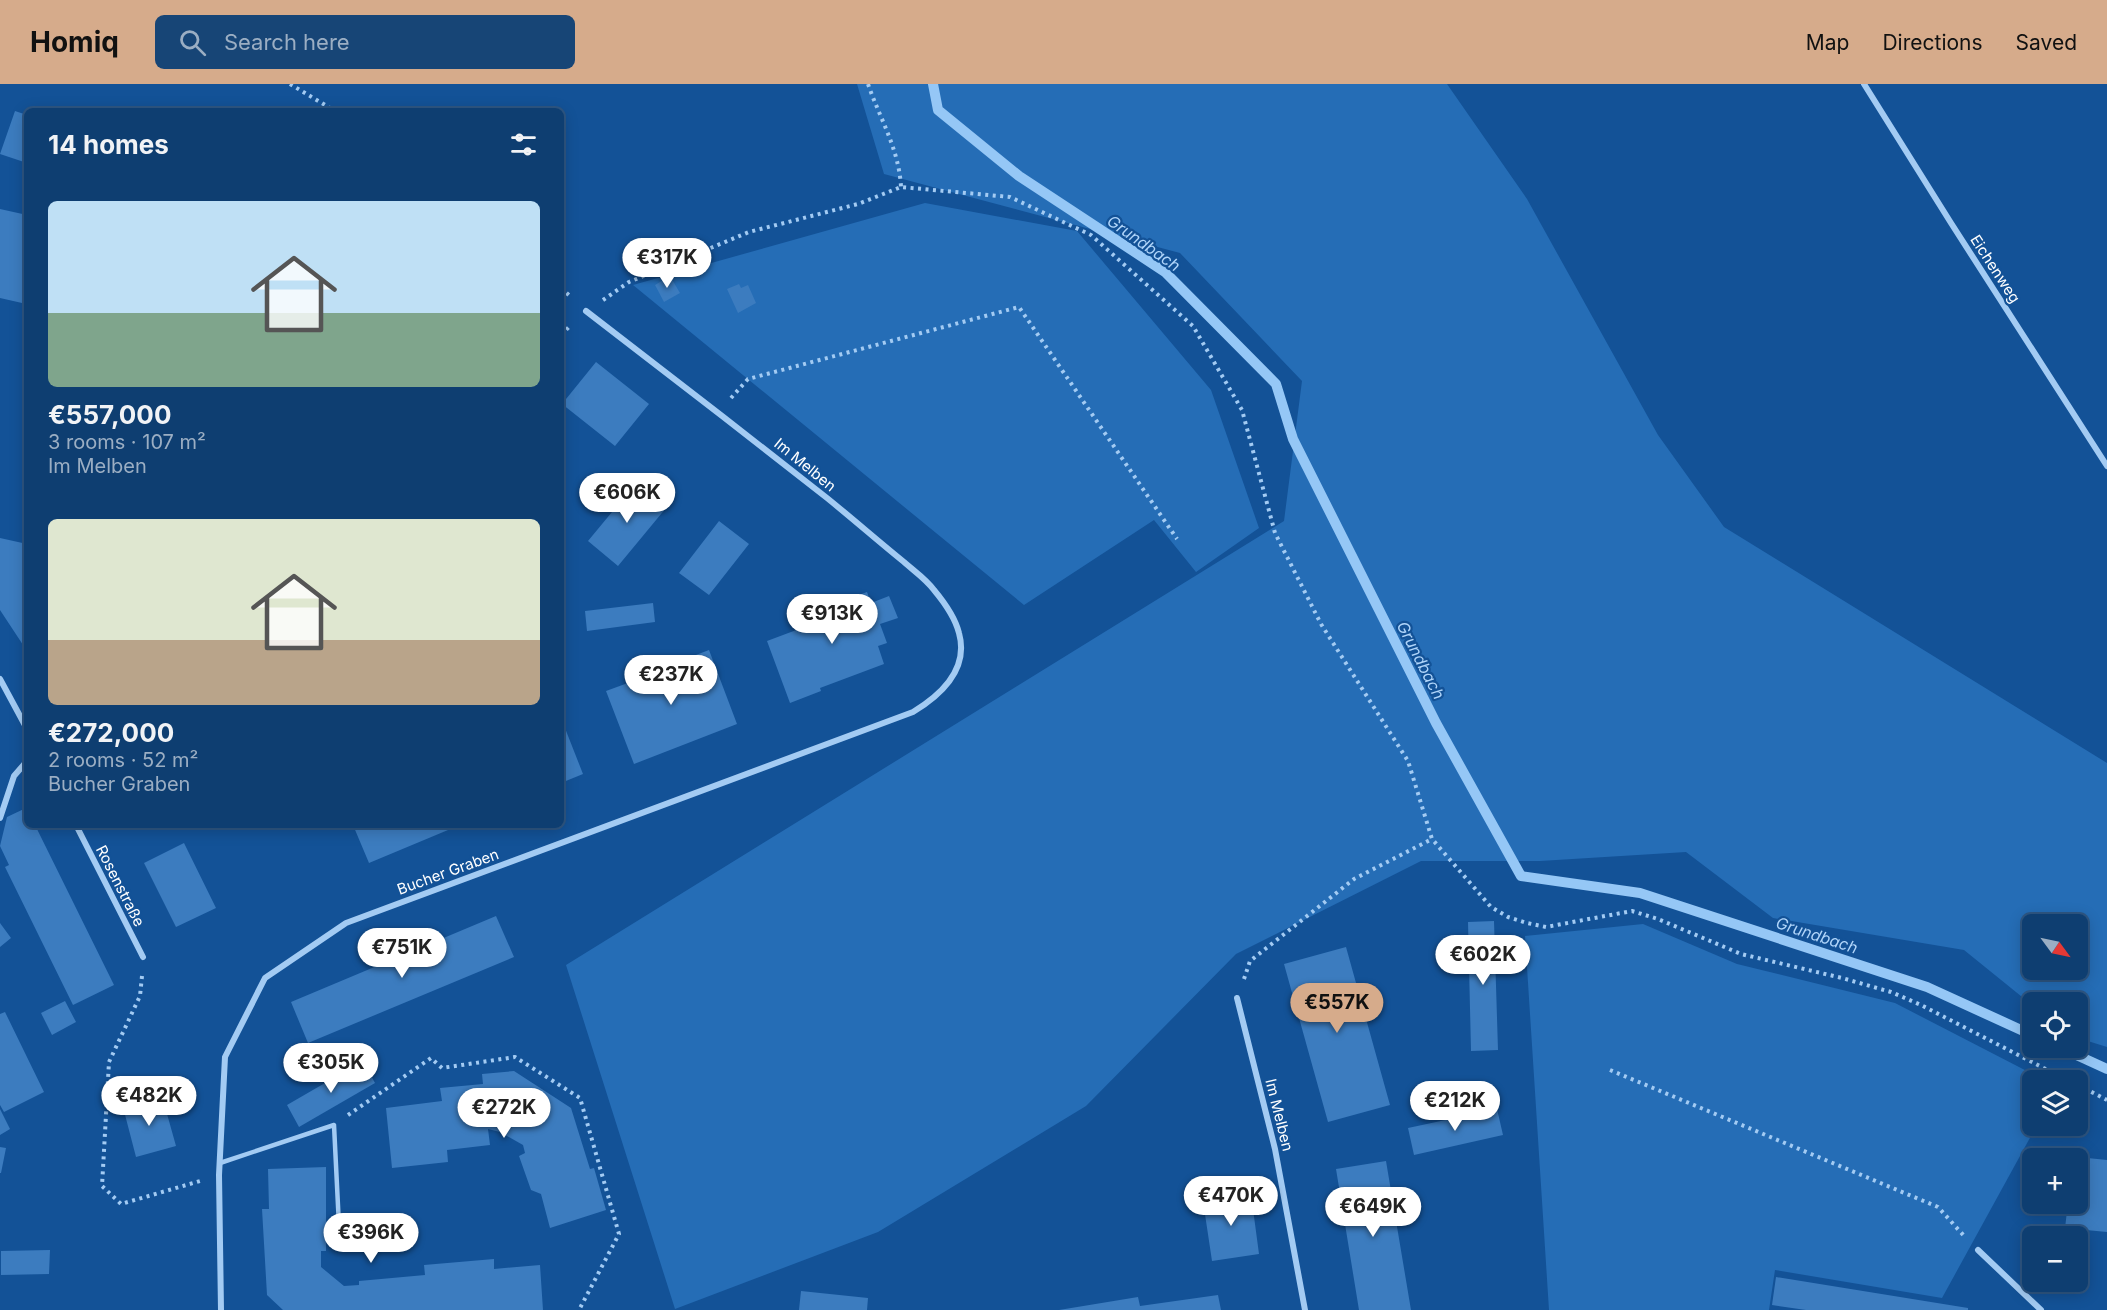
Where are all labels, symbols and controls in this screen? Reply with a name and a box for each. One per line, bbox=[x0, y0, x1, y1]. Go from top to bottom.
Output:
search box bbox=[155, 15, 575, 69]
text: Homiq bbox=[30, 25, 119, 59]
icon: search bbox=[176, 26, 209, 59]
text: Search here bbox=[224, 29, 350, 55]
text: Map bbox=[1806, 30, 1849, 55]
text: Directions bbox=[1882, 30, 1983, 55]
text: Saved bbox=[2016, 30, 2077, 55]
icon: filters bbox=[507, 128, 540, 161]
text: 14 homes bbox=[48, 129, 169, 160]
water label: Grundbach bbox=[1103, 210, 1185, 276]
street label: Eichenweg bbox=[1966, 231, 2025, 306]
pin: €317K bbox=[625, 238, 709, 289]
icon: home bbox=[240, 240, 348, 348]
text: €317K bbox=[636, 245, 698, 269]
text: €557,000 bbox=[48, 399, 171, 430]
text: 3 rooms · 107 m² bbox=[48, 430, 206, 454]
street label: Im Melben bbox=[771, 434, 840, 495]
text: Im Melben bbox=[48, 454, 147, 478]
pin: €606K bbox=[585, 473, 669, 524]
text: €606K bbox=[593, 480, 661, 504]
icon: home bbox=[240, 558, 348, 666]
pin: €913K bbox=[790, 594, 874, 645]
text: €913K bbox=[801, 601, 863, 625]
water label: Grundbach bbox=[1393, 618, 1449, 702]
pin: €237K bbox=[629, 655, 713, 706]
text: €237K bbox=[638, 662, 704, 686]
text: €272,000 bbox=[48, 717, 174, 748]
text: 2 rooms · 52 m² bbox=[48, 748, 198, 772]
text: Bucher Graben bbox=[48, 772, 190, 796]
street label: Rosenstraße bbox=[92, 842, 149, 930]
street label: Bucher Graben bbox=[394, 844, 501, 899]
water label: Grundbach bbox=[1774, 912, 1860, 958]
north arrow bbox=[2022, 914, 2088, 980]
map controls bbox=[2022, 914, 2088, 1292]
pin: €751K bbox=[360, 928, 444, 979]
text: €751K bbox=[372, 935, 432, 959]
pin: €602K bbox=[1441, 935, 1525, 986]
text: €602K bbox=[1449, 942, 1517, 966]
pin: €557K bbox=[1295, 983, 1379, 1034]
text: €557K bbox=[1304, 990, 1370, 1014]
button: locate bbox=[2022, 992, 2088, 1058]
pin: €305K bbox=[289, 1043, 373, 1094]
text: €305K bbox=[297, 1050, 365, 1074]
button: layers bbox=[2022, 1070, 2088, 1136]
pin: €482K bbox=[107, 1076, 191, 1127]
street label: Im Melben bbox=[1261, 1077, 1298, 1153]
pin: €212K bbox=[1413, 1081, 1497, 1132]
text: €482K bbox=[115, 1083, 183, 1107]
pin: €272K bbox=[462, 1088, 546, 1139]
text: €212K bbox=[1424, 1088, 1486, 1112]
text: €272K bbox=[472, 1095, 536, 1119]
button: + bbox=[2022, 1148, 2088, 1214]
pin: €470K bbox=[1189, 1176, 1273, 1227]
text: €470K bbox=[1198, 1183, 1264, 1207]
pin: €649K bbox=[1331, 1187, 1415, 1238]
text: €649K bbox=[1339, 1194, 1407, 1218]
pin: €396K bbox=[329, 1213, 413, 1264]
text: €396K bbox=[338, 1220, 404, 1244]
button: − bbox=[2022, 1226, 2088, 1292]

